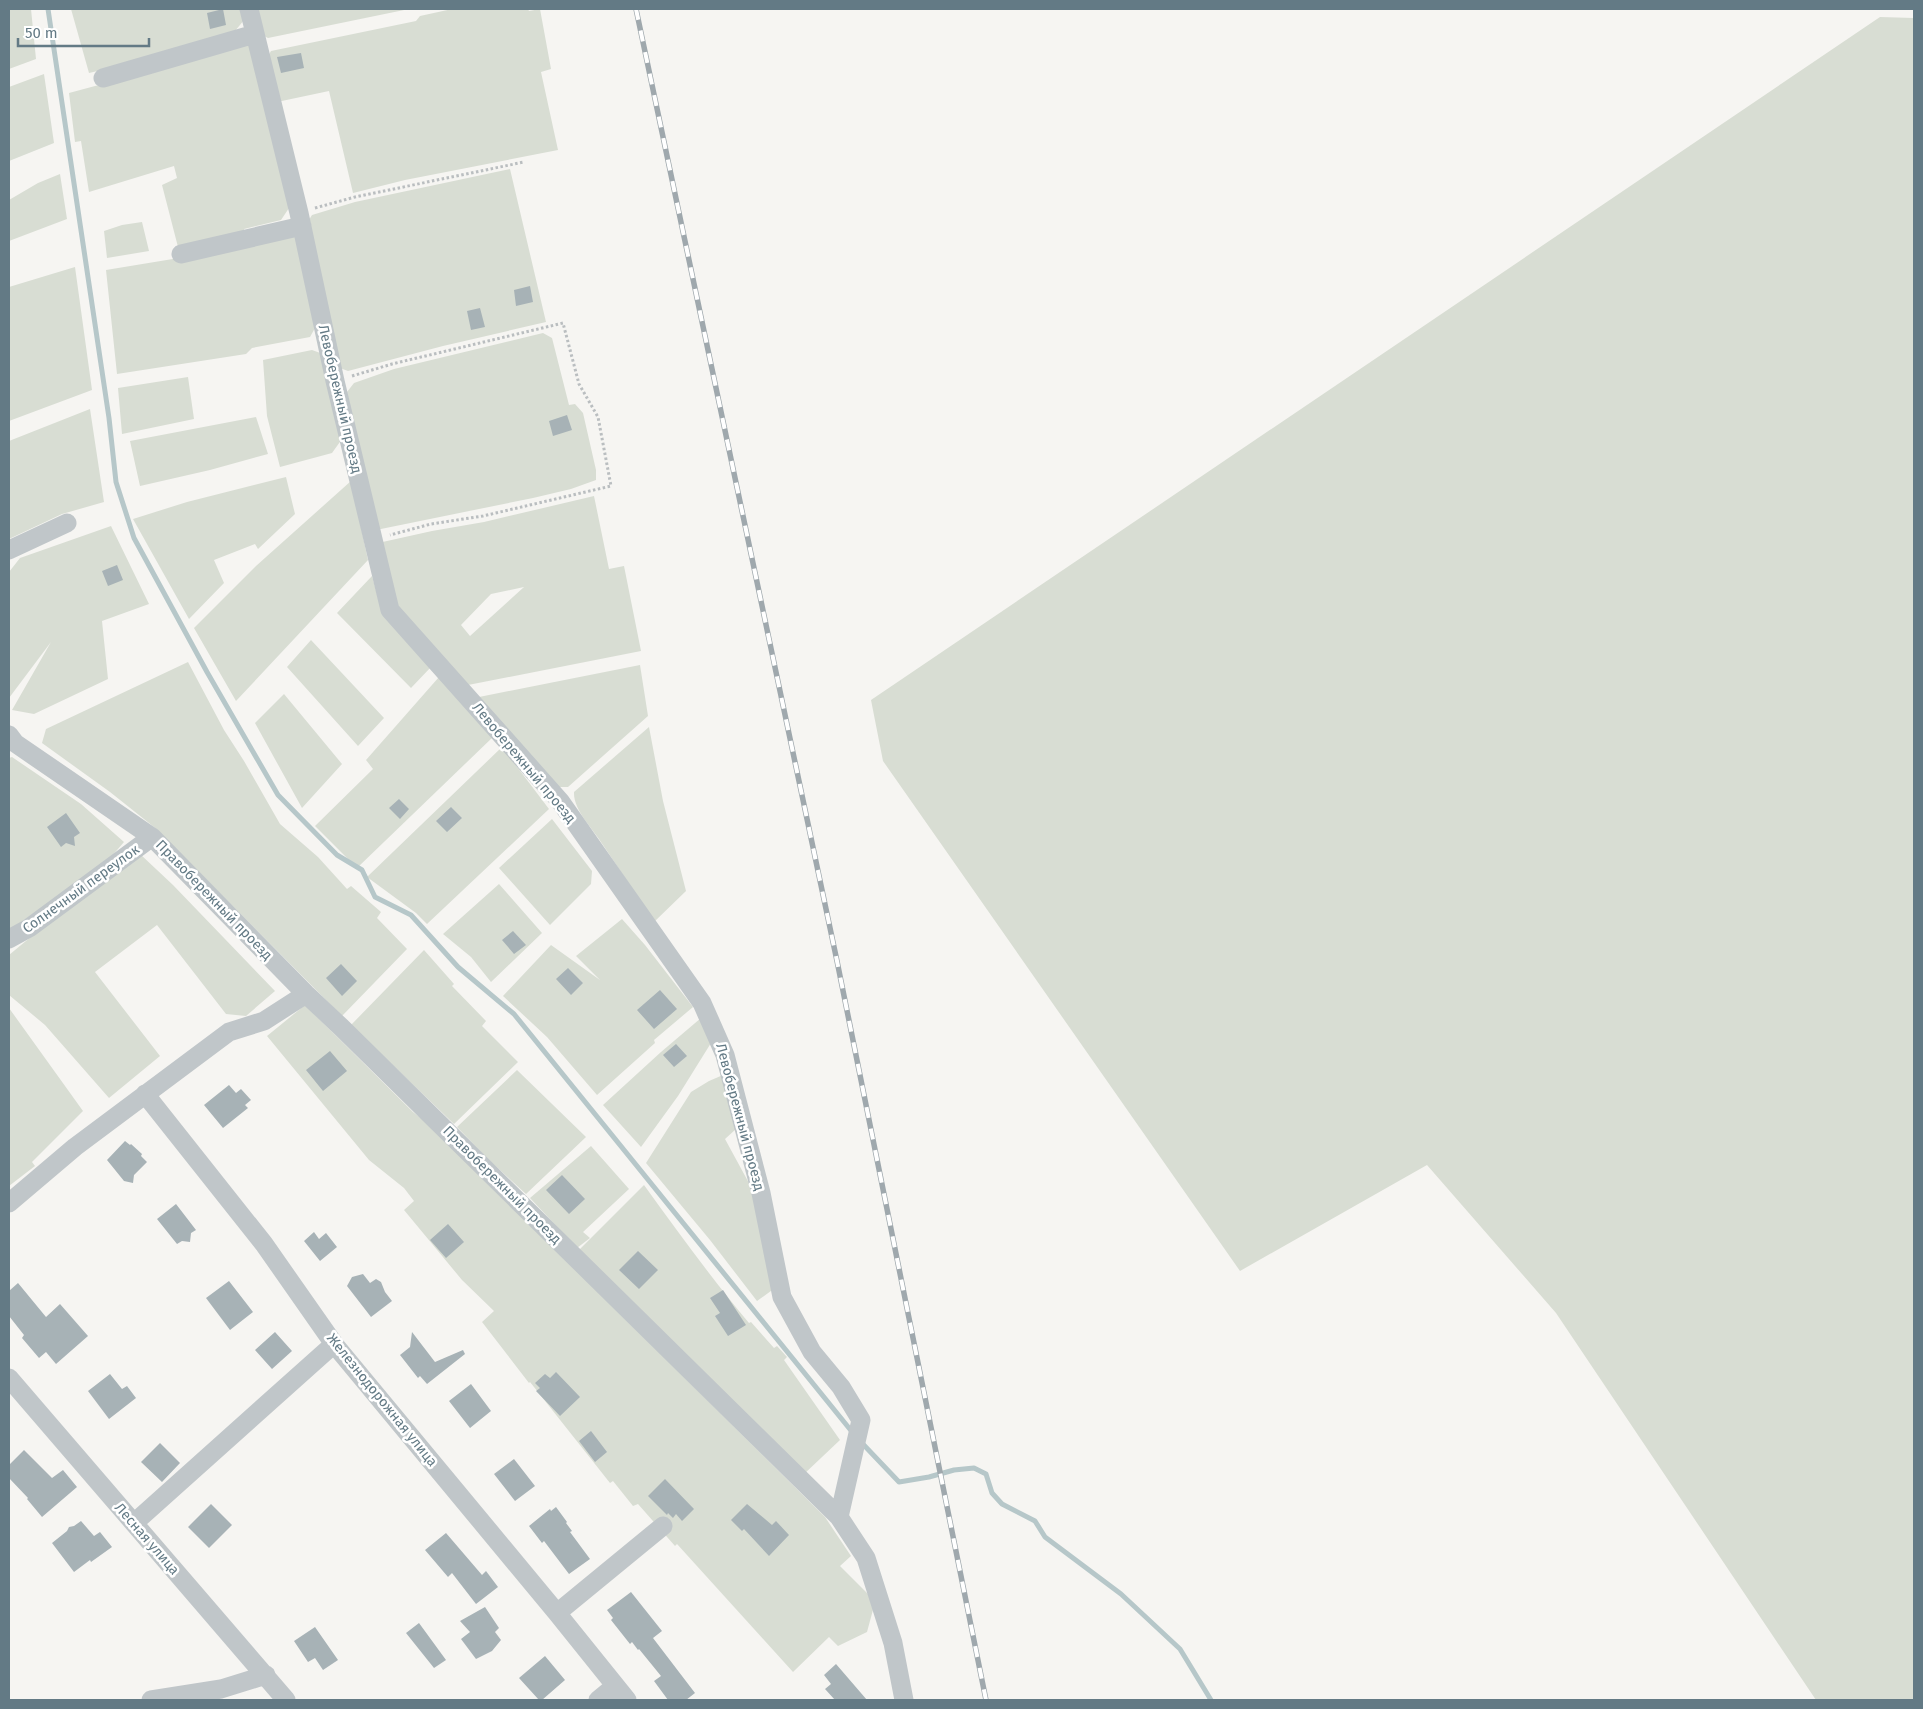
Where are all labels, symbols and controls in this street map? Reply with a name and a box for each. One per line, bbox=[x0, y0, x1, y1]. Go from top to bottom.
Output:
scale bar bbox=[18, 15, 149, 47]
text: 50 m bbox=[25, 24, 58, 42]
street label: Левобережный проезд bbox=[315, 323, 365, 475]
street label: Левобережный проезд bbox=[469, 699, 579, 827]
street label: Правобережный проезд bbox=[152, 836, 276, 964]
street label: Солнечный переулок bbox=[19, 841, 143, 937]
street label: Левобережный проезд bbox=[712, 1041, 768, 1193]
street label: Правобережный проезд bbox=[439, 1122, 565, 1248]
street label: Железнодорожная улица bbox=[323, 1330, 441, 1470]
street label: Лесная улица bbox=[111, 1499, 183, 1579]

